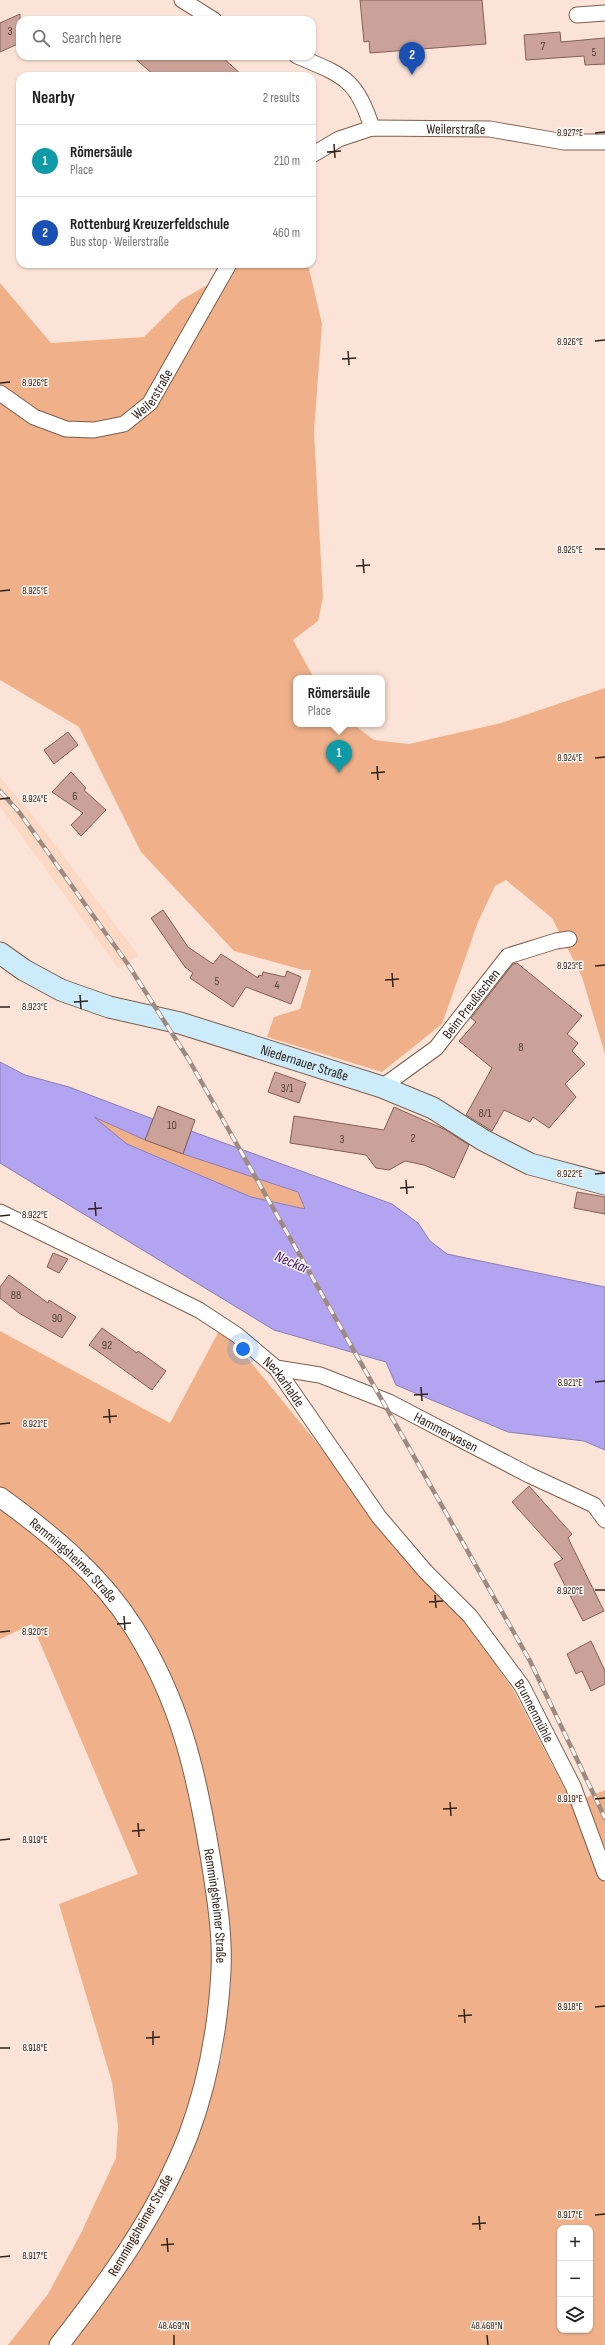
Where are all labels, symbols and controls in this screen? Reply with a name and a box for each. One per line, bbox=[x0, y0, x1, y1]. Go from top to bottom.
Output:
search box bbox=[16, 16, 316, 60]
house number: 3 bbox=[7, 24, 13, 39]
icon: search bbox=[30, 27, 52, 49]
text: Search here bbox=[62, 29, 122, 48]
house number: 7 bbox=[541, 39, 546, 54]
pin: 2 bbox=[399, 42, 425, 75]
house number: 5 bbox=[592, 45, 597, 60]
text: Nearby bbox=[32, 88, 75, 108]
text: 2 results bbox=[263, 90, 300, 106]
street label: Weilerstraße bbox=[426, 120, 486, 138]
text: 8.927°E bbox=[557, 127, 583, 139]
text: Römersäule bbox=[70, 143, 133, 162]
text: 1 bbox=[42, 153, 48, 169]
text: 210 m bbox=[274, 153, 300, 169]
text: Place bbox=[70, 162, 93, 178]
text: Rottenburg Kreuzerfeldschule bbox=[70, 215, 229, 234]
text: 2 bbox=[42, 225, 48, 241]
text: 460 m bbox=[273, 225, 300, 241]
text: Bus stop · Weilerstraße bbox=[70, 234, 169, 250]
text: 8.926°E bbox=[557, 336, 583, 348]
street label: Weilerstraße bbox=[128, 366, 176, 423]
text: 8.926°E bbox=[22, 377, 48, 389]
text: 8.925°E bbox=[557, 544, 583, 556]
text: 8.925°E bbox=[22, 585, 48, 597]
popup bbox=[293, 675, 385, 727]
text: Römersäule bbox=[308, 684, 370, 703]
text: Place bbox=[308, 703, 331, 719]
pin: 1 bbox=[326, 740, 352, 773]
text: 8.924°E bbox=[557, 752, 583, 764]
house number: 6 bbox=[72, 789, 78, 804]
text: 8.924°E bbox=[22, 793, 48, 805]
text: 8.923°E bbox=[557, 960, 583, 972]
street label: Beim Preußischen bbox=[439, 966, 504, 1042]
house number: 5 bbox=[215, 974, 220, 989]
house number: 4 bbox=[274, 978, 280, 993]
text: 8.923°E bbox=[22, 1001, 48, 1013]
house number: 8 bbox=[518, 1040, 524, 1055]
street label: Niedernauer Straße bbox=[259, 1041, 351, 1085]
house number: 3/1 bbox=[281, 1081, 294, 1096]
house number: 8/1 bbox=[479, 1106, 492, 1121]
house number: 10 bbox=[167, 1118, 177, 1133]
house number: 2 bbox=[411, 1131, 416, 1146]
house number: 3 bbox=[339, 1132, 345, 1147]
text: 8.922°E bbox=[557, 1168, 583, 1180]
text: 8.922°E bbox=[22, 1209, 48, 1221]
water label: Neckar bbox=[272, 1247, 312, 1278]
house number: 88 bbox=[11, 1288, 21, 1303]
house number: 90 bbox=[52, 1311, 62, 1326]
house number: 92 bbox=[102, 1338, 112, 1353]
your location bbox=[233, 1339, 253, 1359]
street label: Neckarhalde bbox=[260, 1353, 308, 1410]
text: 8.921°E bbox=[558, 1377, 582, 1389]
street label: Hammerwasen bbox=[411, 1408, 481, 1456]
text: 8.921°E bbox=[23, 1418, 47, 1430]
street label: Remmingsheimer Straße bbox=[26, 1514, 121, 1606]
text: 8.920°E bbox=[557, 1585, 583, 1597]
text: 8.920°E bbox=[22, 1626, 48, 1638]
street label: Brunnenmühle bbox=[511, 1676, 557, 1745]
text: 8.919°E bbox=[557, 1793, 583, 1805]
text: 8.919°E bbox=[22, 1834, 48, 1846]
street label: Remmingsheimer Straße bbox=[200, 1847, 229, 1963]
text: 8.918°E bbox=[557, 2001, 583, 2013]
text: 8.918°E bbox=[22, 2042, 48, 2054]
street label: Remmingsheimer Straße bbox=[104, 2171, 177, 2279]
text: 8.917°E bbox=[557, 2209, 583, 2221]
map controls bbox=[557, 2225, 593, 2333]
button: + bbox=[557, 2225, 593, 2261]
text: 8.917°E bbox=[22, 2250, 48, 2262]
button: − bbox=[557, 2261, 593, 2297]
button: layers bbox=[557, 2297, 593, 2333]
text: 48.469°N bbox=[158, 2320, 190, 2332]
text: 48.468°N bbox=[471, 2320, 503, 2332]

